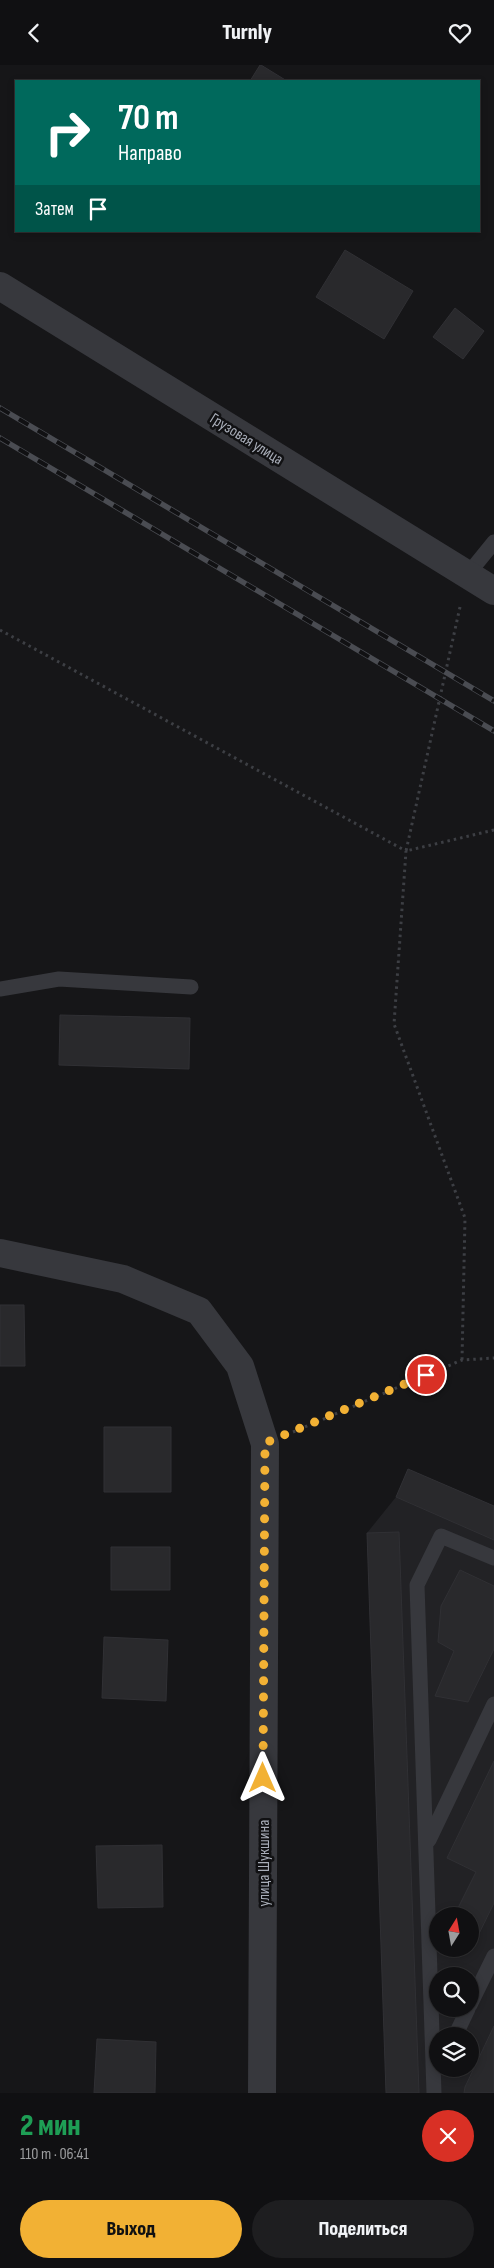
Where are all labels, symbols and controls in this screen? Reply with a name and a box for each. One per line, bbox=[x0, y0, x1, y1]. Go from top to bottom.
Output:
icon: back bbox=[20, 19, 48, 47]
text: Turnly bbox=[222, 19, 272, 46]
icon: heart bbox=[446, 19, 474, 47]
text: 70 m bbox=[118, 97, 178, 140]
icon: right bbox=[35, 100, 100, 165]
text: Направо bbox=[118, 140, 182, 167]
icon: arrive bbox=[84, 195, 112, 223]
text: Затем bbox=[35, 198, 74, 221]
street label: Грузовая улица bbox=[206, 409, 286, 469]
pin bbox=[405, 1354, 447, 1396]
icon: arrive bbox=[412, 1361, 440, 1389]
position arrow bbox=[236, 1751, 288, 1803]
street label: улица Шукшина bbox=[255, 1820, 274, 1906]
north arrow bbox=[429, 1907, 479, 1957]
map controls bbox=[429, 1907, 479, 2077]
button: search bbox=[429, 1967, 479, 2017]
button: layers bbox=[429, 2027, 479, 2077]
text: 2 мин bbox=[20, 2108, 81, 2144]
button: close bbox=[422, 2110, 474, 2162]
text: 110 m · 06:41 bbox=[20, 2145, 89, 2164]
button: Выход bbox=[20, 2200, 242, 2258]
button: Поделиться bbox=[252, 2200, 474, 2258]

